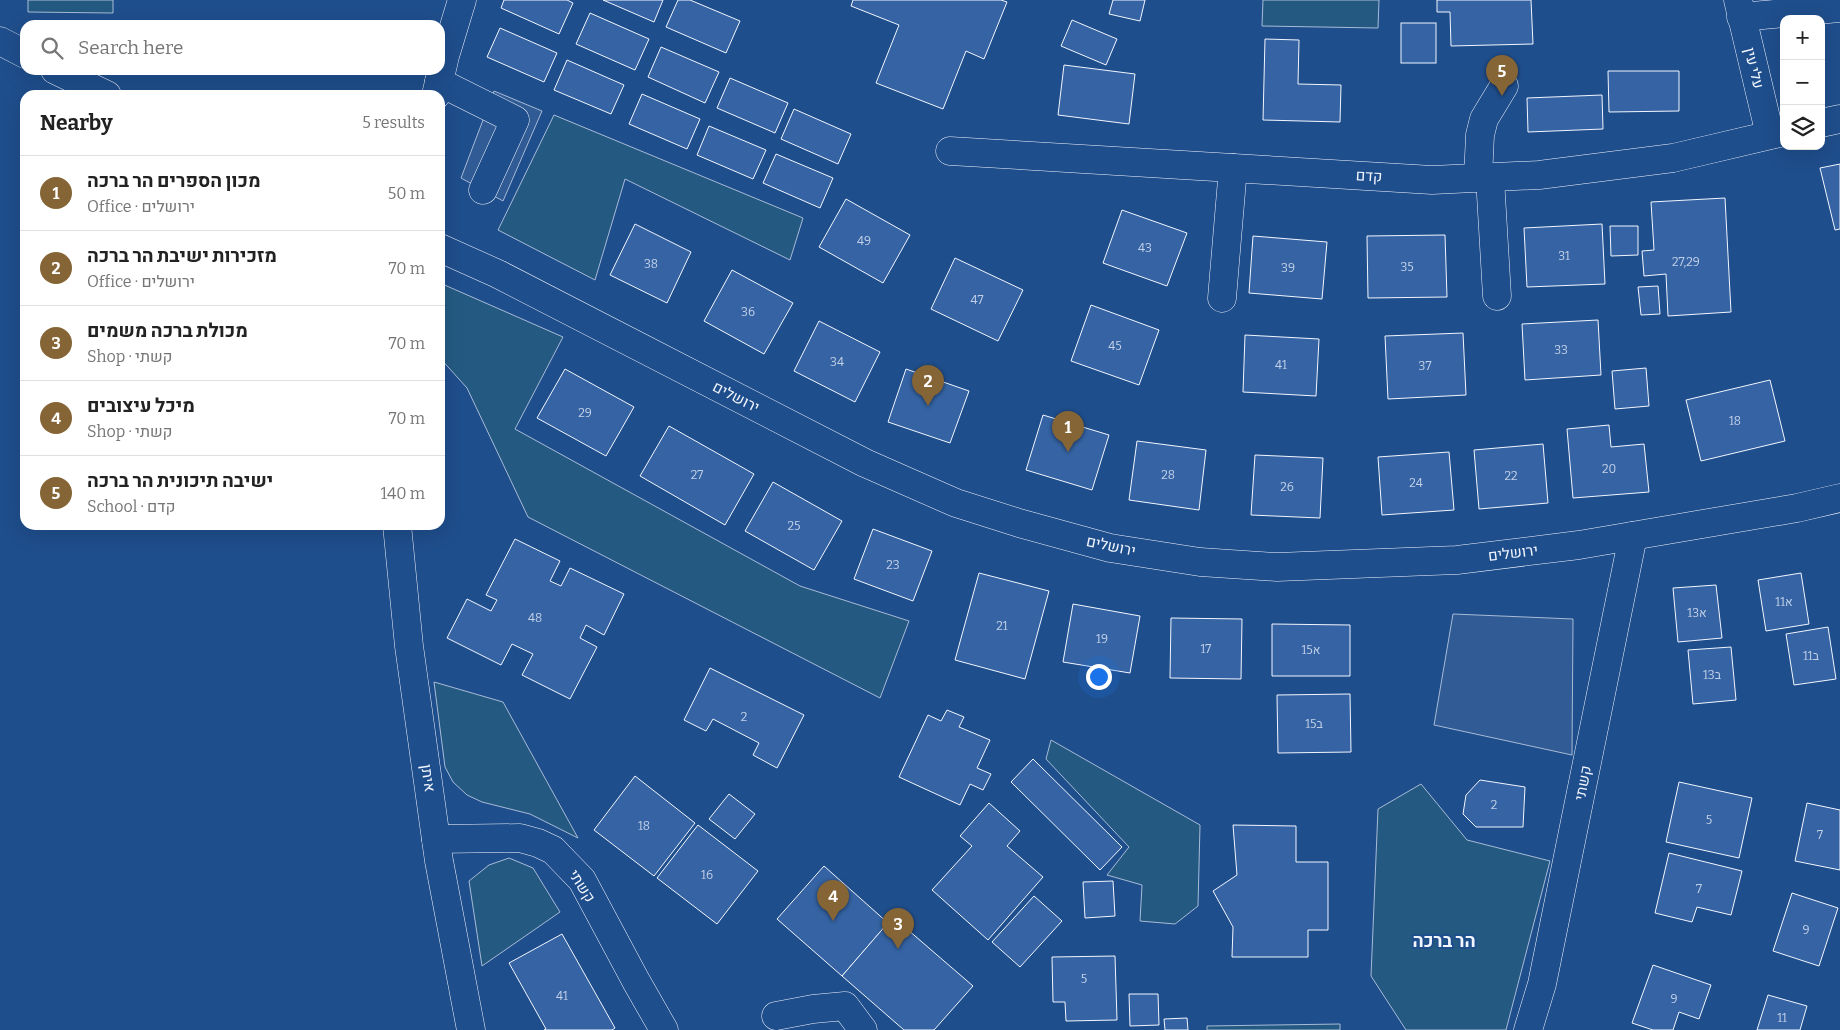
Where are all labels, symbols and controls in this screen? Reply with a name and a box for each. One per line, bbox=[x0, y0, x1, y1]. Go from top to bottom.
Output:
map controls bbox=[1780, 15, 1825, 150]
button: + bbox=[1780, 15, 1825, 60]
search box bbox=[20, 20, 445, 75]
icon: search bbox=[38, 34, 66, 62]
text: Search here bbox=[78, 36, 183, 59]
street label: עלי עין bbox=[1740, 46, 1768, 90]
pin: 5 bbox=[1486, 55, 1518, 96]
button: − bbox=[1780, 60, 1825, 105]
button: layers bbox=[1780, 105, 1825, 150]
text: Nearby bbox=[40, 110, 113, 136]
text: 5 results bbox=[362, 113, 425, 132]
street label: קדם bbox=[1355, 166, 1383, 186]
text: מכון הספרים הר ברכה bbox=[87, 169, 261, 192]
text: 1 bbox=[53, 184, 59, 203]
text: 50 m bbox=[388, 184, 425, 203]
text: Office · ירושלים bbox=[87, 197, 195, 216]
house number: 49 bbox=[857, 234, 871, 248]
house number: 43 bbox=[1138, 241, 1152, 255]
text: מזכירות ישיבת הר ברכה bbox=[87, 244, 277, 267]
house number: 31 bbox=[1558, 249, 1570, 263]
house number: 27,29 bbox=[1672, 255, 1700, 269]
house number: 38 bbox=[644, 257, 658, 271]
text: 2 bbox=[51, 259, 61, 278]
text: 70 m bbox=[389, 259, 425, 278]
house number: 35 bbox=[1400, 260, 1414, 274]
house number: 39 bbox=[1281, 261, 1295, 275]
text: Office · ירושלים bbox=[87, 272, 195, 291]
house number: 47 bbox=[971, 293, 983, 307]
house number: 36 bbox=[741, 305, 755, 319]
text: מכולת ברכה משמים bbox=[87, 319, 248, 342]
text: 3 bbox=[51, 334, 61, 353]
text: 70 m bbox=[389, 334, 425, 353]
house number: 45 bbox=[1108, 339, 1122, 353]
house number: 33 bbox=[1554, 343, 1568, 357]
text: Shop · קשתי bbox=[87, 347, 173, 366]
house number: 34 bbox=[830, 355, 844, 369]
house number: 41 bbox=[1275, 358, 1287, 372]
house number: 37 bbox=[1419, 359, 1431, 373]
pin: 2 bbox=[912, 365, 944, 406]
street label: ירושלים bbox=[710, 378, 762, 416]
text: מיכל עיצובים bbox=[87, 394, 195, 417]
house number: 29 bbox=[578, 406, 592, 420]
text: 4 bbox=[51, 409, 61, 428]
text: 70 m bbox=[389, 409, 425, 428]
pin: 1 bbox=[1052, 411, 1084, 452]
house number: 18 bbox=[1729, 414, 1741, 428]
text: Shop · קשתי bbox=[87, 422, 173, 441]
house number: 20 bbox=[1602, 462, 1616, 476]
house number: 27 bbox=[691, 468, 703, 482]
house number: 28 bbox=[1161, 468, 1175, 482]
text: ישיבה תיכונית הר ברכה bbox=[87, 469, 273, 492]
house number: 22 bbox=[1504, 469, 1518, 483]
house number: 24 bbox=[1409, 476, 1423, 490]
house number: 26 bbox=[1280, 480, 1294, 494]
text: 5 bbox=[52, 484, 60, 503]
text: 140 m bbox=[380, 484, 425, 503]
text: School · קדם bbox=[87, 497, 176, 516]
house number: 25 bbox=[788, 519, 800, 533]
street label: ירושלים bbox=[1085, 532, 1137, 560]
street label: ירושלים bbox=[1487, 541, 1539, 565]
house number: 23 bbox=[886, 558, 900, 572]
house number: 11א bbox=[1775, 595, 1793, 609]
house number: 13א bbox=[1687, 606, 1707, 620]
house number: 48 bbox=[528, 611, 542, 625]
house number: 21 bbox=[996, 619, 1008, 633]
house number: 19 bbox=[1096, 632, 1108, 646]
house number: 17 bbox=[1201, 642, 1211, 656]
house number: 15א bbox=[1302, 643, 1321, 657]
house number: 11ב bbox=[1803, 649, 1820, 663]
your location bbox=[1086, 664, 1112, 690]
house number: 13ב bbox=[1703, 668, 1722, 682]
house number: 2 bbox=[741, 710, 747, 724]
house number: 15ב bbox=[1305, 717, 1323, 731]
street label: איתן bbox=[417, 763, 439, 793]
street label: קשתי bbox=[1571, 764, 1595, 802]
house number: 2 bbox=[1491, 798, 1497, 812]
house number: 5 bbox=[1706, 813, 1712, 827]
house number: 18 bbox=[638, 819, 650, 833]
house number: 7 bbox=[1817, 828, 1823, 842]
street label: קשתי bbox=[565, 866, 599, 906]
house number: 16 bbox=[701, 868, 713, 882]
pin: 4 bbox=[817, 880, 849, 921]
house number: 7 bbox=[1696, 882, 1702, 896]
pin: 3 bbox=[882, 908, 914, 949]
house number: 9 bbox=[1802, 923, 1810, 937]
district label: הר ברכה bbox=[1412, 930, 1476, 952]
house number: 5 bbox=[1081, 972, 1087, 986]
house number: 41 bbox=[556, 989, 568, 1003]
house number: 9 bbox=[1670, 992, 1678, 1006]
house number: 11 bbox=[1777, 1011, 1787, 1025]

